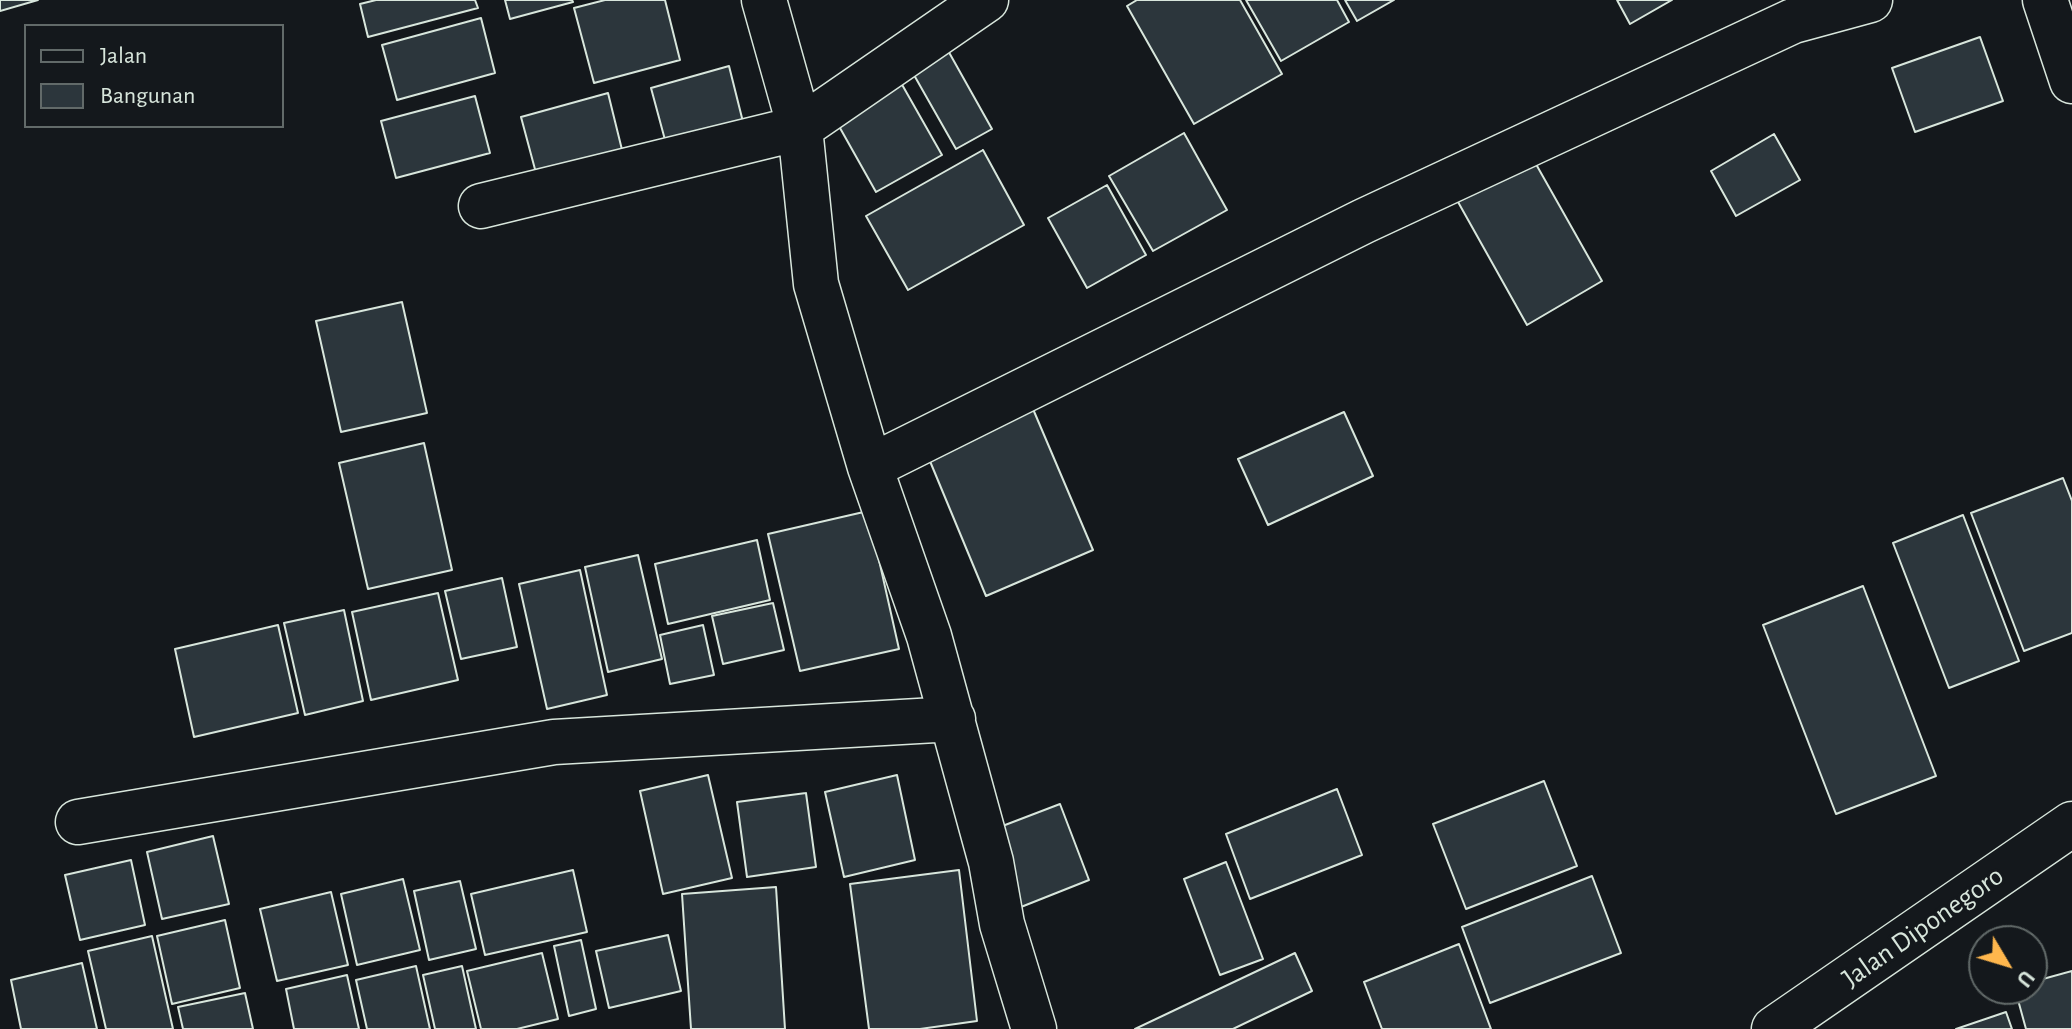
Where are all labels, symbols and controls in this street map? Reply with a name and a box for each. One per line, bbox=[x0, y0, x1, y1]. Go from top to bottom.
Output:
legend bbox=[24, 24, 284, 128]
text: Jalan bbox=[100, 44, 147, 68]
text: Bangunan bbox=[100, 84, 195, 108]
street label: Jalan Diponegoro bbox=[1836, 859, 2010, 995]
north arrow bbox=[1968, 925, 2048, 1005]
text: U bbox=[2012, 966, 2038, 991]

